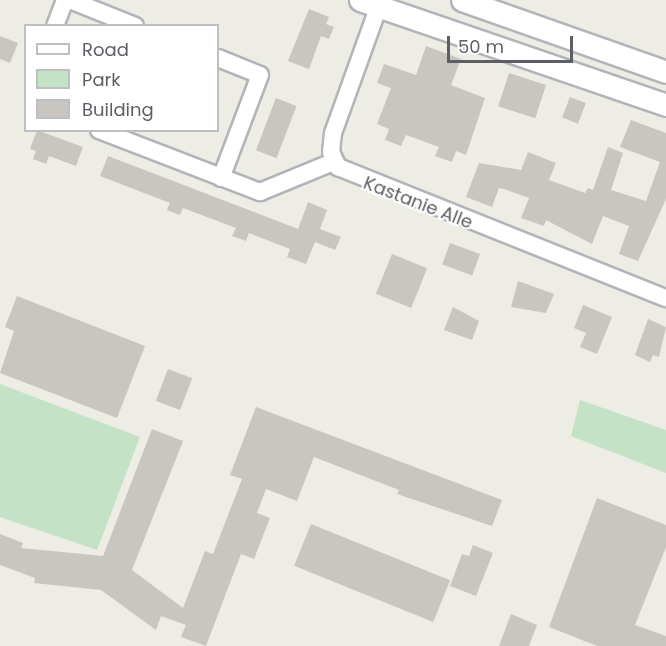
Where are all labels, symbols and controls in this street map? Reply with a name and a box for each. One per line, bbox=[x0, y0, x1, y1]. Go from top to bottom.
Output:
legend bbox=[24, 24, 219, 132]
scale bar bbox=[450, 24, 576, 62]
text: 50 m bbox=[458, 34, 504, 59]
text: Road bbox=[82, 37, 129, 62]
text: Park bbox=[82, 67, 121, 92]
text: Building bbox=[82, 97, 154, 122]
street label: Kastanie Alle bbox=[360, 172, 476, 234]

